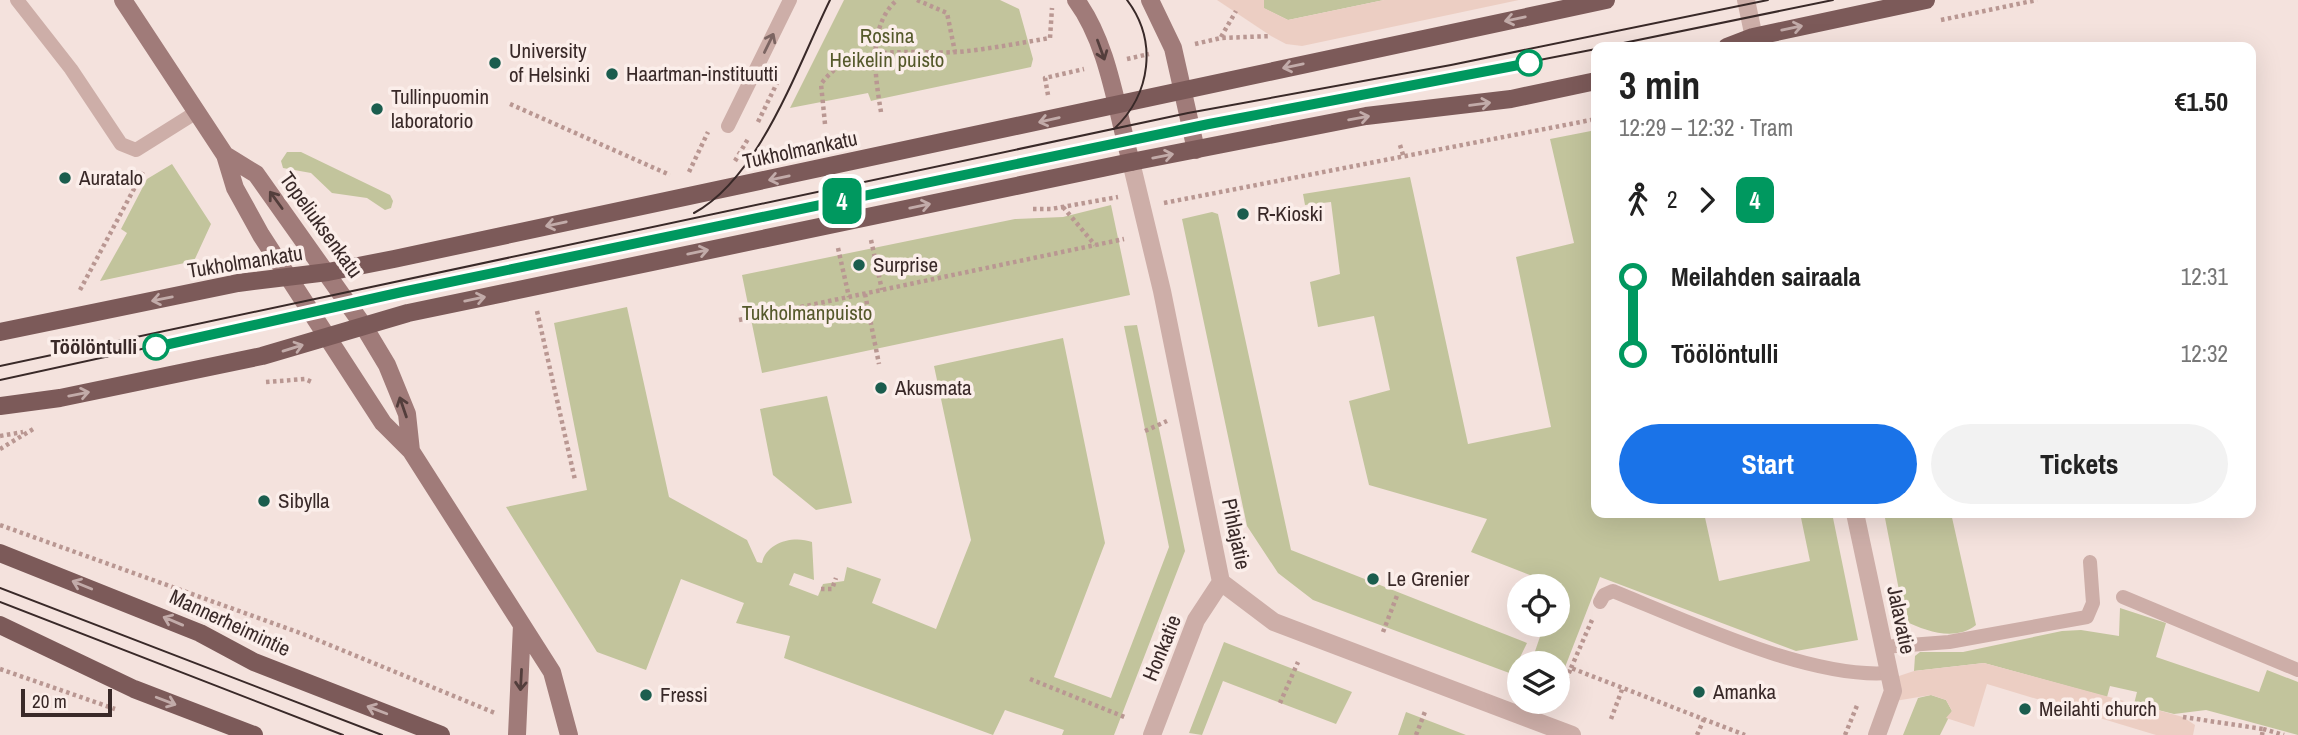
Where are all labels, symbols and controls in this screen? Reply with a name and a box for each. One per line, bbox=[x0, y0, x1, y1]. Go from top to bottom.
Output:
one-way arrow bbox=[1504, 12, 1527, 26]
park label: Rosina Heikelin puisto bbox=[830, 21, 944, 74]
one-way arrow bbox=[1780, 21, 1803, 34]
one-way arrow bbox=[762, 33, 776, 54]
place label: University of Helsinki bbox=[509, 36, 590, 89]
one-way arrow bbox=[1095, 39, 1108, 61]
unlabelled marker bbox=[1516, 50, 1542, 76]
marker: University of Helsinki bbox=[487, 55, 503, 71]
place label: Haartman-instituutti bbox=[626, 59, 778, 88]
one-way arrow bbox=[1282, 60, 1305, 74]
text: 3 min bbox=[1619, 60, 1700, 111]
marker: Haartman-instituutti bbox=[604, 66, 620, 82]
place label: Tullinpuomin laboratorio bbox=[391, 82, 489, 135]
text: €1.50 bbox=[2175, 84, 2228, 119]
one-way arrow bbox=[1468, 97, 1491, 110]
marker: Tullinpuomin laboratorio bbox=[369, 101, 385, 117]
one-way arrow bbox=[1347, 111, 1370, 124]
text: 12:29 – 12:32 · Tram bbox=[1619, 112, 1793, 143]
one-way arrow bbox=[1038, 114, 1061, 128]
street label: Tukholmankatu bbox=[740, 123, 860, 176]
one-way arrow bbox=[1151, 148, 1174, 162]
place label: Auratalo bbox=[78, 163, 143, 192]
street label: Topeliuksenkatu bbox=[273, 166, 370, 284]
marker: Auratalo bbox=[57, 170, 73, 186]
one-way arrow bbox=[768, 171, 791, 185]
line badge: 4 bbox=[819, 178, 865, 224]
icon: walk bbox=[1619, 181, 1657, 219]
icon: forward bbox=[1688, 181, 1726, 219]
text: 2 bbox=[1667, 184, 1678, 215]
text: 4 bbox=[1750, 184, 1760, 216]
text: 4 bbox=[837, 185, 847, 217]
one-way arrow bbox=[268, 191, 283, 210]
one-way arrow bbox=[908, 198, 931, 212]
place label: R-Kioski bbox=[1257, 199, 1323, 228]
marker: R-Kioski bbox=[1235, 206, 1251, 222]
one-way arrow bbox=[545, 218, 568, 232]
street label: Tukholmankatu bbox=[185, 238, 305, 285]
one-way arrow bbox=[686, 245, 709, 259]
place label: Surprise bbox=[873, 250, 938, 279]
marker: Surprise bbox=[851, 257, 867, 273]
text: Meilahden sairaala bbox=[1671, 259, 1861, 294]
text: 12:31 bbox=[2181, 261, 2228, 292]
one-way arrow bbox=[463, 291, 486, 305]
one-way arrow bbox=[151, 292, 174, 306]
park label: Tukholmanpuisto bbox=[742, 298, 872, 327]
place label: Töölöntulli bbox=[50, 332, 137, 361]
marker: Töölöntulli bbox=[143, 334, 169, 360]
text: Töölöntulli bbox=[1671, 336, 1778, 371]
text: 12:32 bbox=[2181, 338, 2228, 369]
one-way arrow bbox=[281, 341, 303, 354]
place label: Akusmata bbox=[894, 373, 972, 402]
marker: Akusmata bbox=[873, 380, 889, 396]
one-way arrow bbox=[67, 387, 90, 401]
one-way arrow bbox=[396, 396, 408, 418]
button: Start bbox=[1619, 424, 1917, 504]
button: Tickets bbox=[1931, 424, 2228, 504]
place label: Sibylla bbox=[278, 486, 330, 515]
marker: Sibylla bbox=[256, 493, 272, 509]
street label: Pihlajatie bbox=[1215, 496, 1258, 572]
place label: Le Grenier bbox=[1387, 564, 1470, 593]
marker: Le Grenier bbox=[1365, 571, 1381, 587]
map controls bbox=[1507, 574, 1570, 714]
button: locate bbox=[1507, 574, 1570, 637]
one-way arrow bbox=[71, 577, 93, 590]
street label: Mannerheimintie bbox=[165, 582, 295, 663]
street label: Jalavatie bbox=[1880, 583, 1923, 657]
street label: Honkatie bbox=[1135, 610, 1188, 685]
one-way arrow bbox=[162, 614, 184, 627]
button: layers bbox=[1507, 651, 1570, 714]
one-way arrow bbox=[514, 669, 527, 691]
place label: Amanka bbox=[1712, 677, 1777, 706]
place label: Fressi bbox=[660, 680, 708, 709]
marker: Amanka bbox=[1691, 684, 1707, 700]
scale bar bbox=[21, 686, 112, 718]
marker: Fressi bbox=[638, 687, 654, 703]
text: 20 m bbox=[32, 688, 67, 714]
place label: Meilahti church bbox=[2039, 694, 2157, 723]
one-way arrow bbox=[155, 696, 176, 709]
marker: Meilahti church bbox=[2017, 701, 2033, 717]
one-way arrow bbox=[367, 703, 388, 716]

